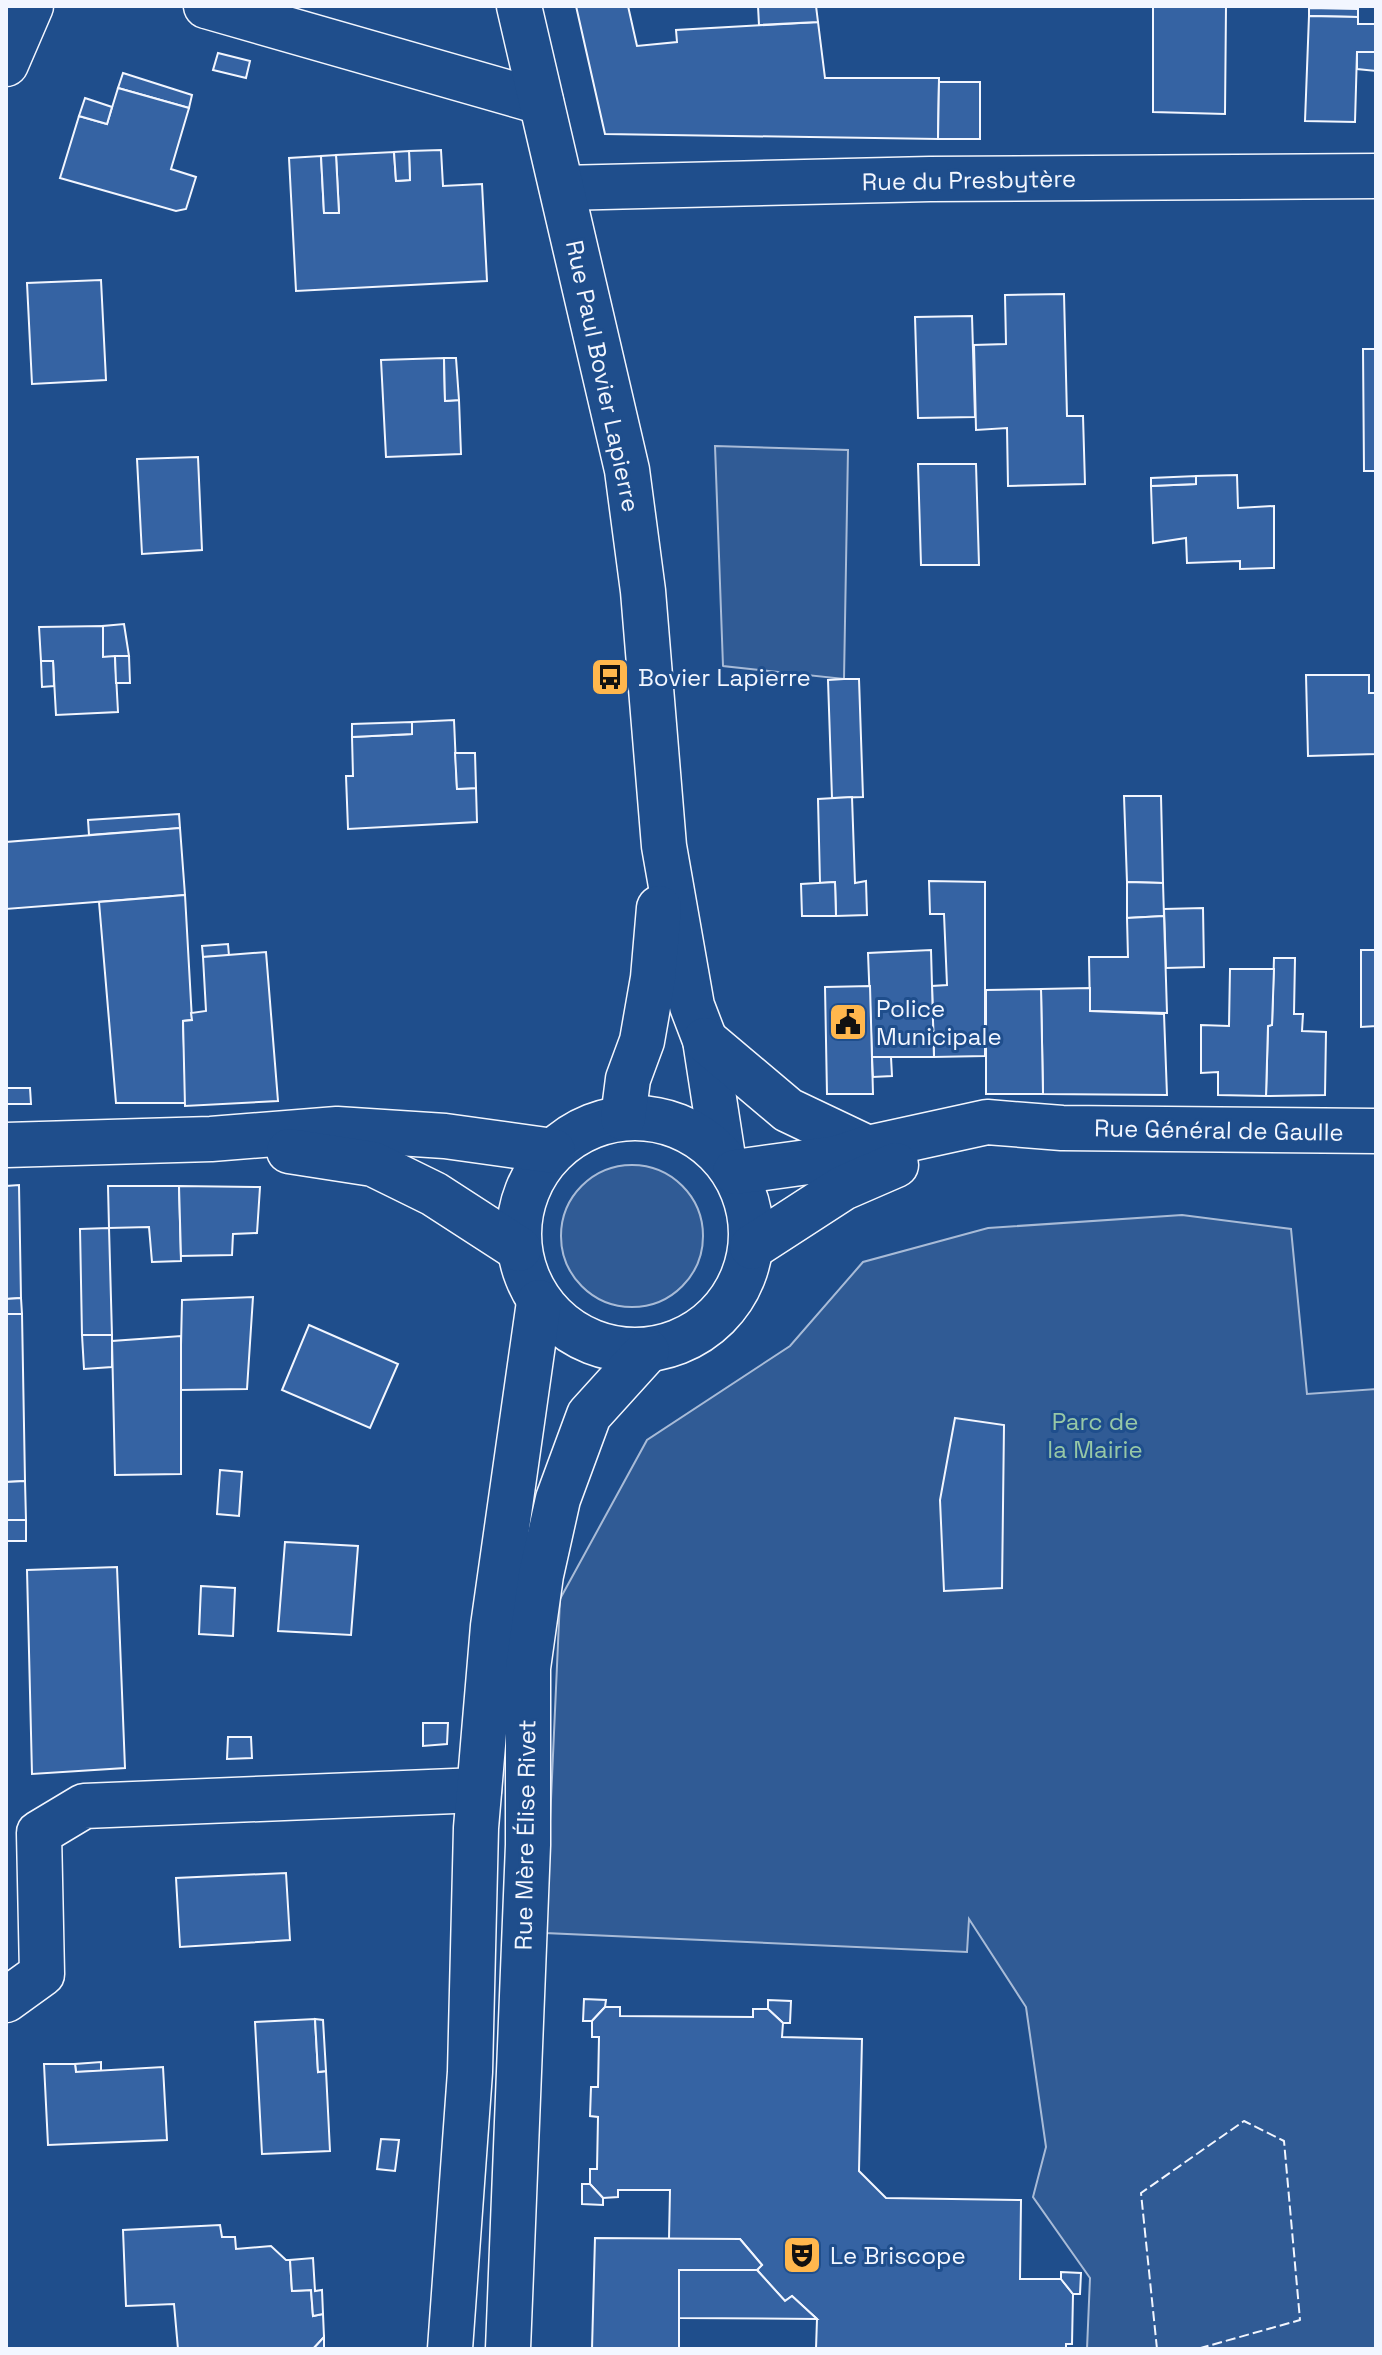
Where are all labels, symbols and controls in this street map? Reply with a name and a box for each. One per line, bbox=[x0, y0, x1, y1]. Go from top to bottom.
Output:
street label: Rue du Presbytère bbox=[862, 163, 1076, 197]
street label: Rue Paul Bovier Lapierre bbox=[559, 237, 647, 515]
bus stop icon: Bovier Lapierre bbox=[589, 656, 631, 698]
place label: Bovier Lapierre bbox=[638, 662, 811, 693]
place label: Police Municipale bbox=[876, 993, 1002, 1052]
public building icon: Police Municipale bbox=[827, 1001, 869, 1043]
street label: Rue Général de Gaulle bbox=[1094, 1112, 1344, 1148]
park label: Parc de la Mairie bbox=[1047, 1406, 1143, 1465]
street label: Rue Mère Élise Rivet bbox=[507, 1719, 543, 1951]
theatre icon: Le Briscope bbox=[781, 2234, 823, 2276]
place label: Le Briscope bbox=[830, 2240, 966, 2271]

